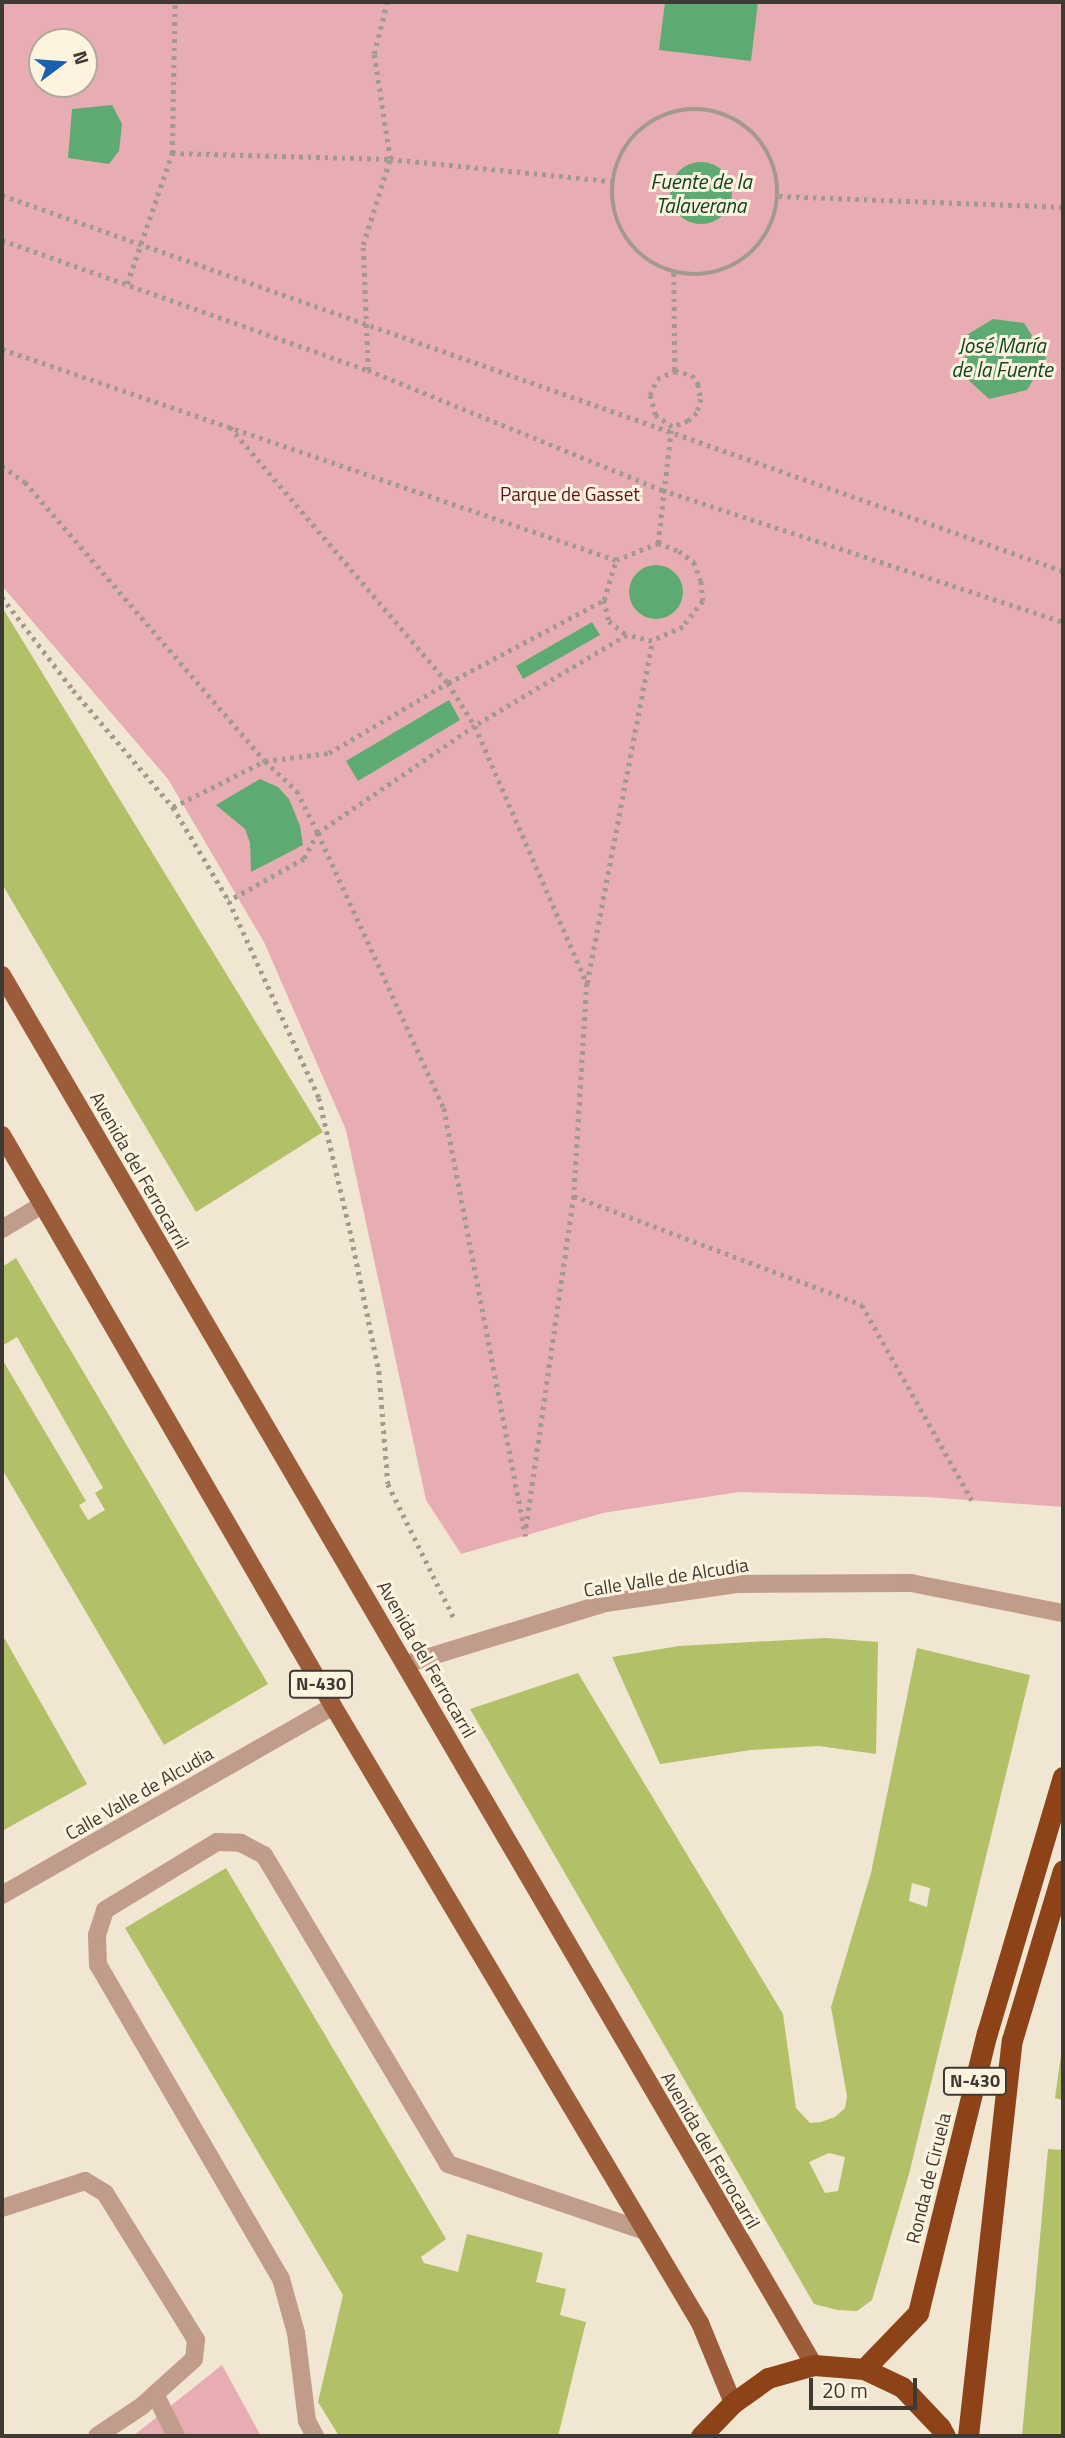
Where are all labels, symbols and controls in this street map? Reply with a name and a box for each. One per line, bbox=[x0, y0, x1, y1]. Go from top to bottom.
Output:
north arrow bbox=[28, 28, 98, 98]
text: N bbox=[66, 47, 97, 68]
water label: Fuente de la Talaverana bbox=[650, 168, 752, 218]
water label: José María de la Fuente bbox=[951, 332, 1053, 382]
park label: Parque de Gasset bbox=[500, 483, 640, 505]
street label: Avenida del Ferrocarril bbox=[86, 1087, 194, 1253]
street label: Calle Valle de Alcudia bbox=[582, 1553, 750, 1601]
street label: Avenida del Ferrocarril bbox=[373, 1576, 481, 1742]
road number: N-430 bbox=[288, 1670, 354, 1699]
street label: Calle Valle de Alcudia bbox=[61, 1741, 217, 1845]
road number: N-430 bbox=[942, 2066, 1008, 2096]
street label: Avenida del Ferrocarril bbox=[657, 2067, 765, 2233]
street label: Ronda de Ciruela bbox=[901, 2110, 955, 2246]
scale bar bbox=[813, 2364, 922, 2408]
text: 20 m bbox=[822, 2374, 868, 2406]

